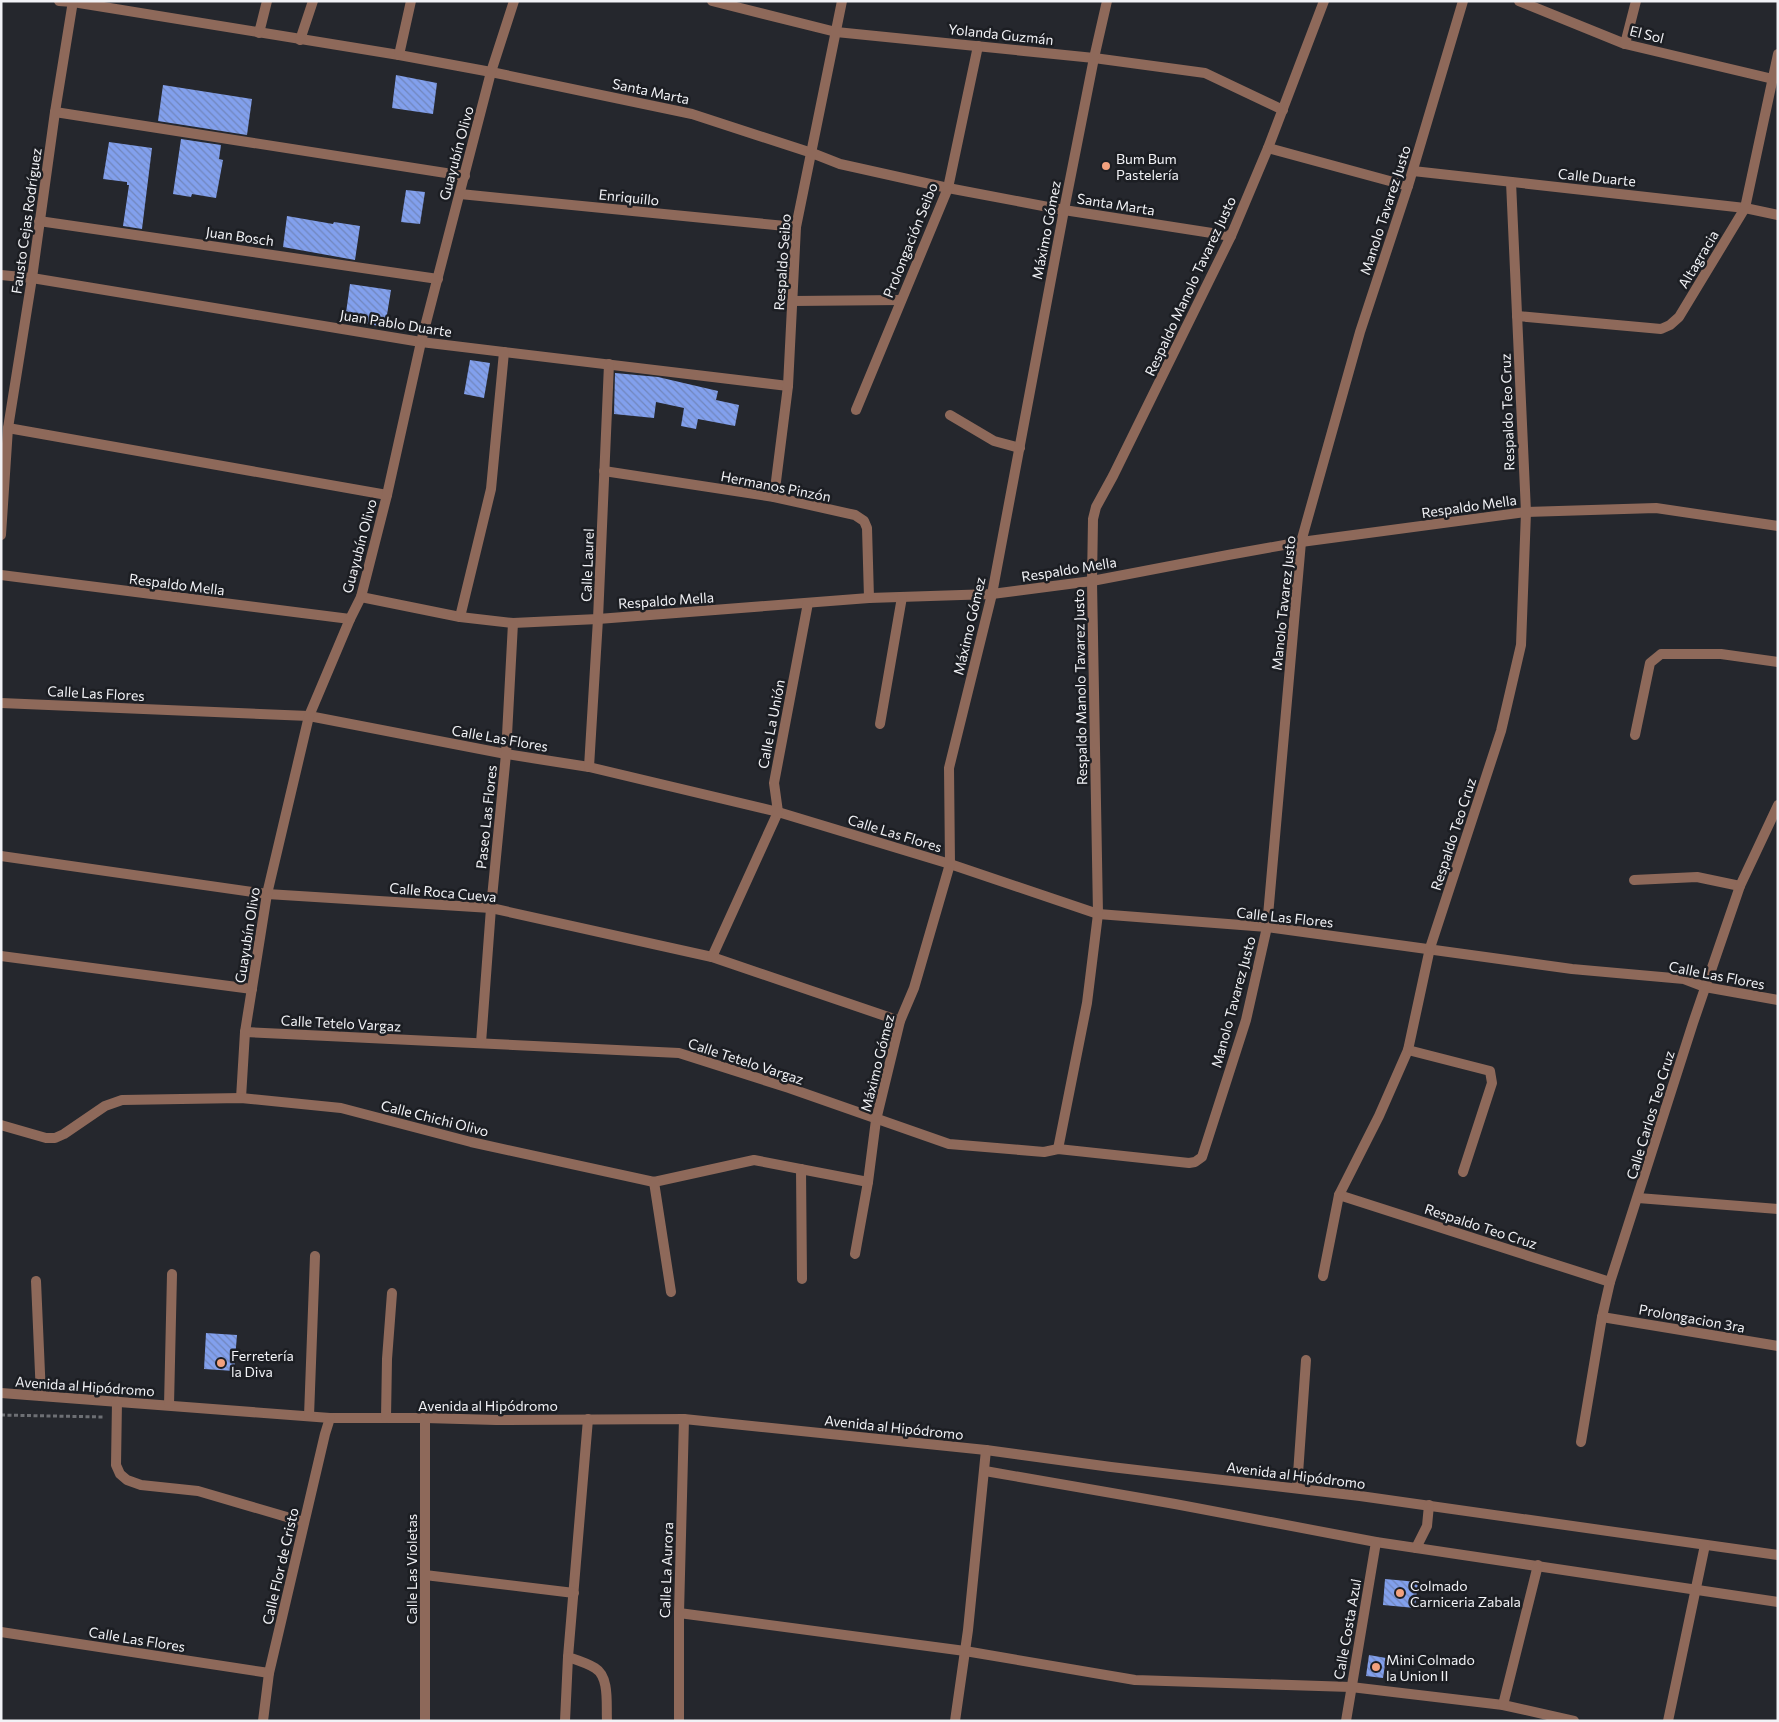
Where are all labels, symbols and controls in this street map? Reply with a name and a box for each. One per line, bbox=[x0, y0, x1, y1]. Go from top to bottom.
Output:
street label: Yolanda Guzmán bbox=[948, 20, 1054, 48]
street label: El Sol bbox=[1628, 22, 1666, 46]
street label: Santa Marta bbox=[611, 75, 691, 107]
street label: Guayubín Olivo bbox=[435, 104, 477, 202]
street label: Manolo Tavarez Justo bbox=[1356, 143, 1414, 277]
street label: Fausto Cejas Rodríguez bbox=[7, 147, 45, 295]
place label: Bum Bum Pastelería bbox=[1116, 150, 1179, 183]
marker: Bum Bum Pastelería bbox=[1100, 160, 1112, 172]
street label: Calle Duarte bbox=[1557, 164, 1637, 190]
street label: Máximo Gómez bbox=[1028, 179, 1064, 281]
street label: Prolongación Seibo bbox=[879, 180, 941, 300]
street label: Enriquillo bbox=[598, 185, 660, 209]
street label: Santa Marta bbox=[1076, 189, 1156, 219]
street label: Respaldo Manolo Tavarez Justo bbox=[1141, 193, 1239, 379]
street label: Respaldo Seibo bbox=[770, 213, 794, 311]
street label: Juan Bosch bbox=[205, 223, 275, 249]
street label: Altagracia bbox=[1674, 227, 1722, 291]
street label: Juan Pablo Duarte bbox=[339, 306, 453, 340]
street label: Respaldo Teo Cruz bbox=[1496, 353, 1518, 471]
street label: Hermanos Pinzón bbox=[719, 467, 833, 505]
street label: Respaldo Mella bbox=[1420, 491, 1518, 521]
street label: Guayubín Olivo bbox=[338, 497, 380, 595]
street label: Calle Laurel bbox=[577, 528, 597, 602]
street label: Manolo Tavarez Justo bbox=[1267, 535, 1299, 671]
street label: Respaldo Mella bbox=[1020, 553, 1118, 585]
street label: Respaldo Mella bbox=[128, 570, 226, 598]
street label: Máximo Gómez bbox=[949, 575, 989, 677]
street label: Respaldo Mella bbox=[617, 588, 715, 612]
street label: Respaldo Manolo Tavarez Justo bbox=[1070, 589, 1090, 785]
street label: Calle La Unión bbox=[754, 678, 788, 770]
street label: Calle Las Flores bbox=[47, 682, 145, 704]
street label: Calle Las Flores bbox=[450, 721, 550, 755]
street label: Paseo Las Flores bbox=[472, 764, 500, 870]
street label: Respaldo Teo Cruz bbox=[1427, 776, 1479, 892]
street label: Calle Las Flores bbox=[846, 811, 944, 855]
street label: Calle Roca Cueva bbox=[389, 879, 497, 905]
street label: Guayubín Olivo bbox=[231, 886, 263, 984]
street label: Calle Las Flores bbox=[1236, 903, 1334, 931]
street label: Manolo Tavarez Justo bbox=[1207, 934, 1259, 1070]
street label: Calle Las Flores bbox=[1668, 957, 1766, 993]
street label: Calle Tetelo Vargaz bbox=[280, 1011, 402, 1035]
street label: Máximo Gómez bbox=[857, 1012, 897, 1114]
street label: Calle Tetelo Vargaz bbox=[686, 1034, 806, 1088]
street label: Calle Carlos Teo Cruz bbox=[1622, 1049, 1678, 1181]
street label: Calle Chichi Olivo bbox=[379, 1096, 491, 1140]
street label: Respaldo Teo Cruz bbox=[1423, 1200, 1539, 1252]
street label: Prolongacion 3ra bbox=[1638, 1300, 1746, 1336]
place label: Ferretería la Diva bbox=[231, 1347, 294, 1380]
marker: Ferretería la Diva bbox=[215, 1357, 227, 1369]
street label: Avenida al Hipódromo bbox=[15, 1373, 155, 1399]
street label: Avenida al Hipódromo bbox=[418, 1397, 558, 1414]
street label: Avenida al Hipódromo bbox=[824, 1411, 964, 1443]
street label: Avenida al Hipódromo bbox=[1226, 1458, 1366, 1492]
street label: Calle Flor de Cristo bbox=[258, 1506, 302, 1626]
street label: Calle Las Violetas bbox=[403, 1514, 420, 1624]
street label: Calle La Aurora bbox=[656, 1522, 676, 1618]
street label: Calle Costa Azul bbox=[1330, 1577, 1364, 1681]
place label: Colmado Carniceria Zabala bbox=[1410, 1577, 1521, 1610]
marker: Colmado Carniceria Zabala bbox=[1394, 1587, 1406, 1599]
street label: Calle Las Flores bbox=[87, 1623, 187, 1655]
place label: Mini Colmado la Union II bbox=[1386, 1651, 1475, 1684]
marker: Mini Colmado la Union II bbox=[1370, 1661, 1382, 1673]

